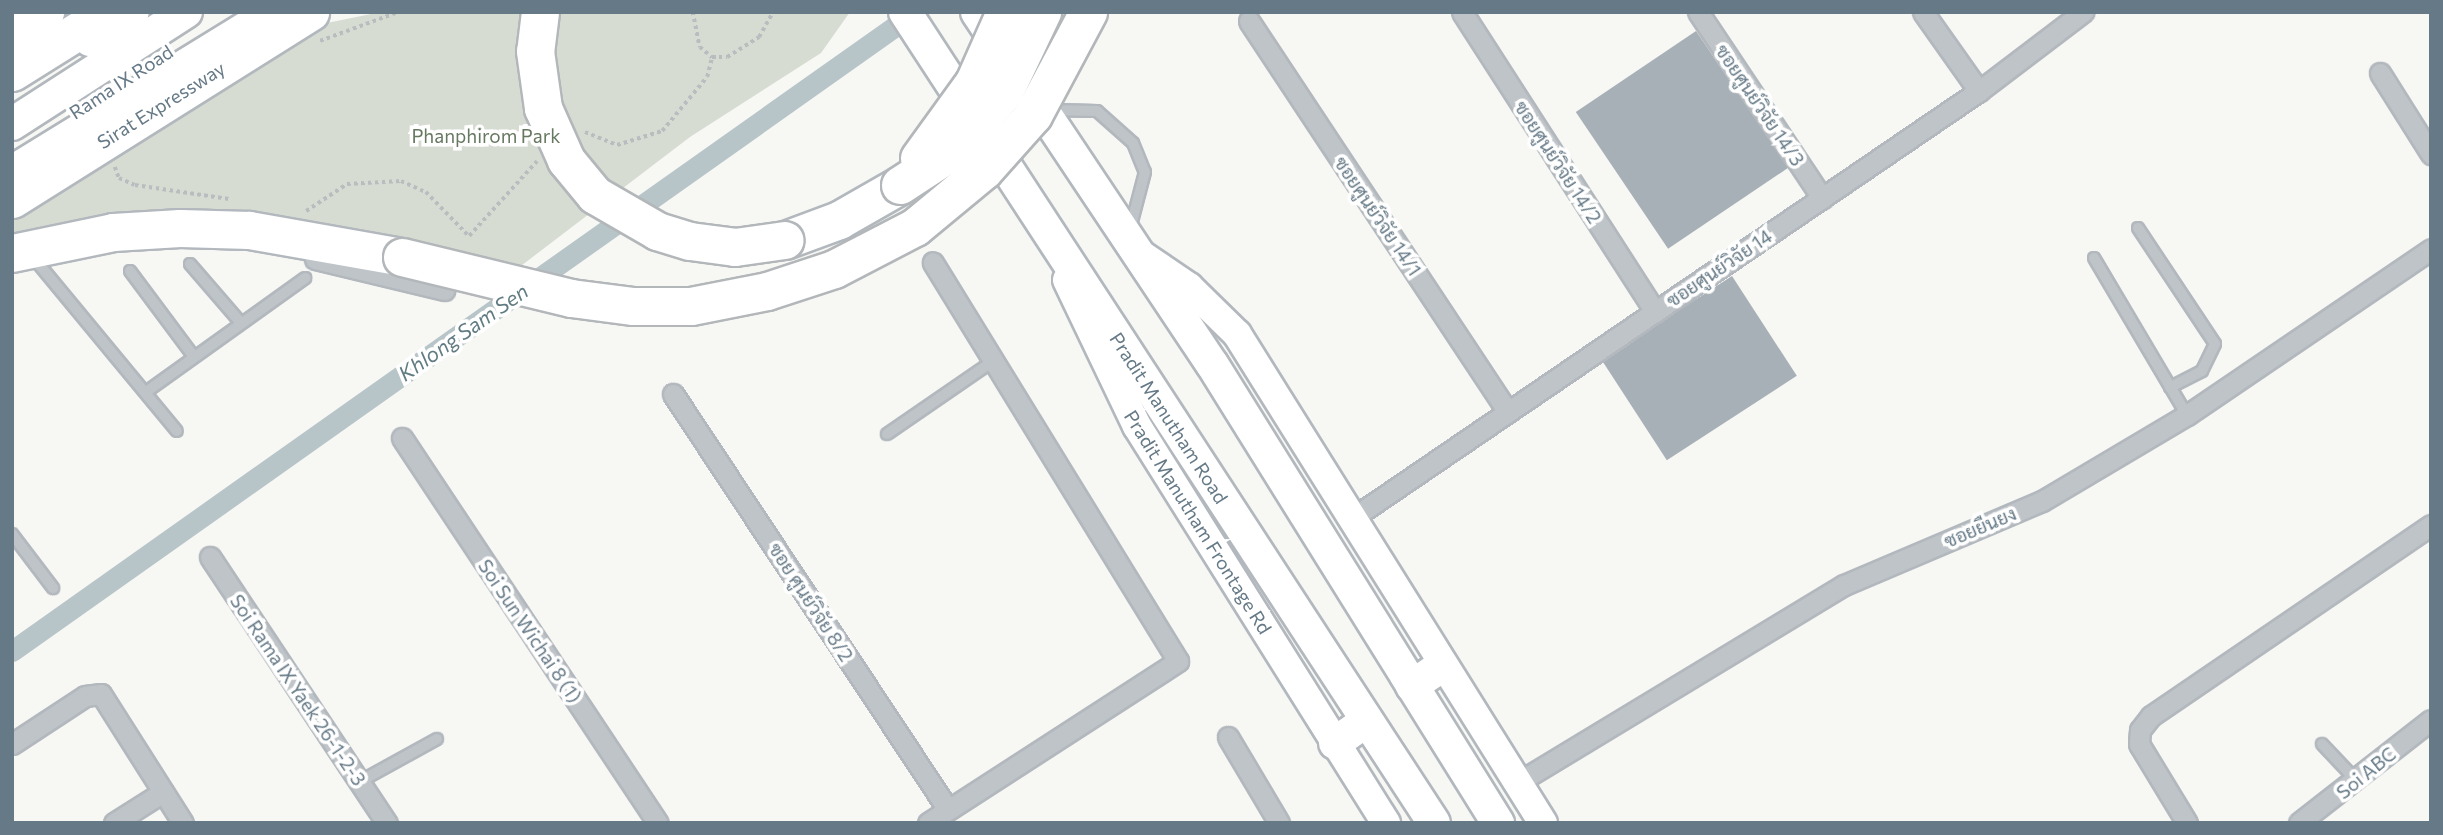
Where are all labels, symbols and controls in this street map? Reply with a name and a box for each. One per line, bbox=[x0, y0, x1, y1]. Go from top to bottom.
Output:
street label: Rama IX Road bbox=[65, 40, 177, 124]
street label: ซอยศูนย์วิจัย 14/3 bbox=[1711, 40, 1809, 170]
street label: Sirat Expressway bbox=[93, 57, 229, 153]
street label: ซอยศูนย์วิจัย 14/2 bbox=[1510, 96, 1606, 228]
park label: Phanphirom Park bbox=[411, 125, 561, 147]
street label: ซอยศูนย์วิจัย 14/1 bbox=[1330, 152, 1426, 280]
street label: ซอยศูนย์วิจัย 14 bbox=[1662, 224, 1776, 312]
water label: Khlong Sam Sen bbox=[393, 278, 533, 386]
street label: Pradit Manutham Road bbox=[1105, 328, 1233, 508]
street label: Pradit Manutham Frontage Rd bbox=[1120, 406, 1276, 638]
street label: ซอยยืนยง bbox=[1940, 502, 2020, 552]
street label: ซอย ศูนย์วิจัย 8/2 bbox=[764, 538, 858, 666]
street label: Soi Sun Wichai 8 (1) bbox=[474, 555, 586, 707]
street label: Soi Rama IX Yaek 26-1-2-3 bbox=[225, 590, 371, 790]
street label: Soi ABC bbox=[2332, 742, 2400, 804]

